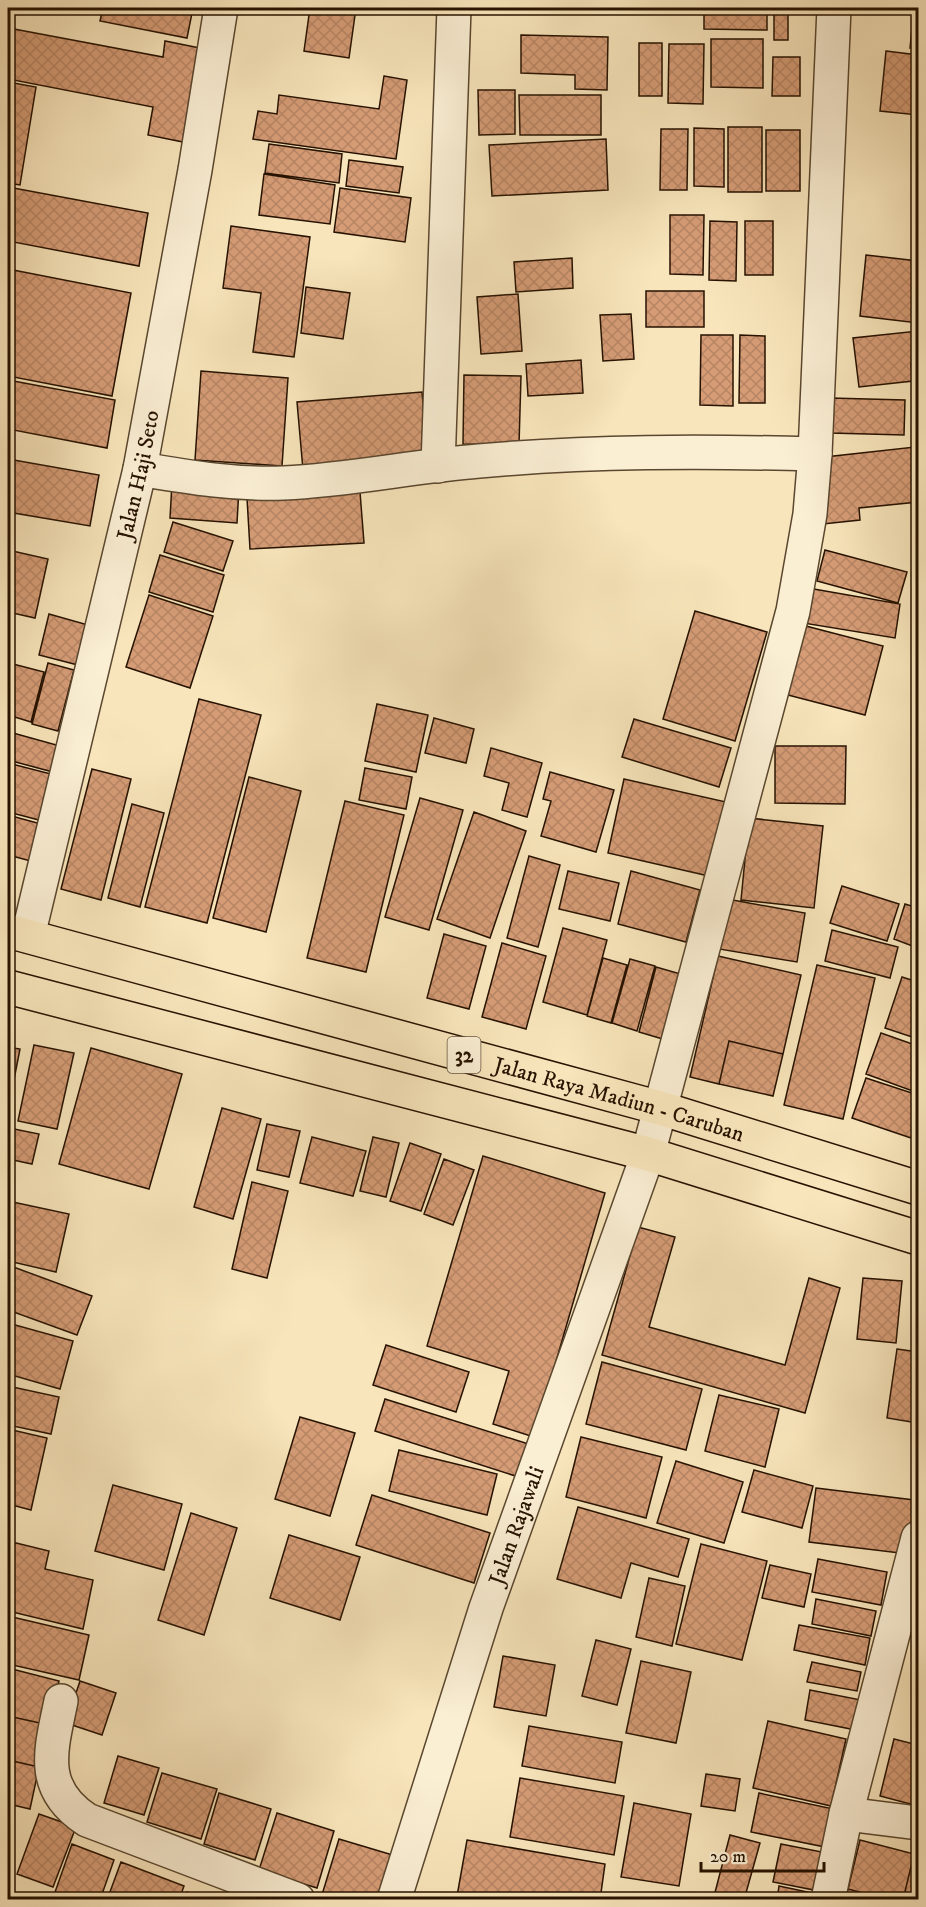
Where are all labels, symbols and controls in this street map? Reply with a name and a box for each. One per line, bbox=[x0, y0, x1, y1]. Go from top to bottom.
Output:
street label: Jalan Haji Seto bbox=[111, 408, 166, 545]
road number: 32 bbox=[448, 1037, 480, 1073]
street label: Jalan Raya Madiun - Caruban bbox=[489, 1051, 748, 1148]
street label: Jalan Rajawali bbox=[483, 1463, 551, 1591]
scale bar bbox=[701, 1835, 824, 1873]
text: 20 m bbox=[710, 1846, 746, 1868]

